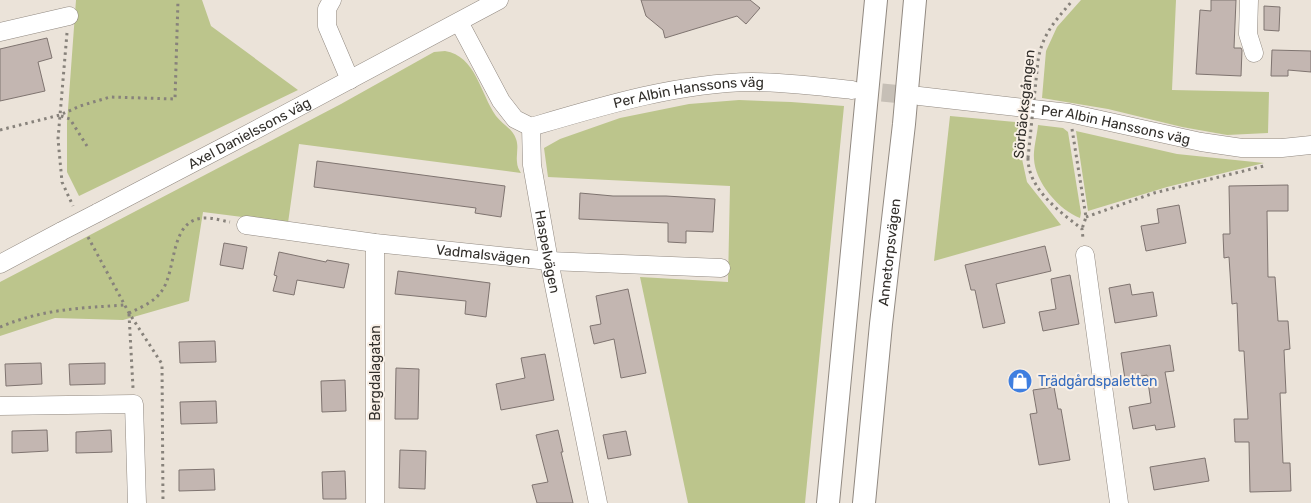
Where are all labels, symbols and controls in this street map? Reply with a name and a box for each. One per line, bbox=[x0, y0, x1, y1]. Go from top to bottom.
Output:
street label: Sörbäcksgången bbox=[1010, 49, 1039, 159]
street label: Per Albin Hanssons väg bbox=[612, 74, 764, 112]
street label: Axel Danielssons väg bbox=[185, 94, 314, 173]
street label: Per Albin Hanssons väg bbox=[1040, 102, 1192, 148]
street label: Annetorpsvägen bbox=[875, 198, 904, 307]
street label: Haspelvägen bbox=[531, 209, 563, 295]
street label: Vadmalsvägen bbox=[435, 241, 531, 268]
street label: Bergdalagatan bbox=[367, 325, 384, 421]
shop icon: Trädgårdspaletten bbox=[1007, 368, 1033, 394]
place label: Trädgårdspaletten bbox=[1038, 373, 1158, 390]

